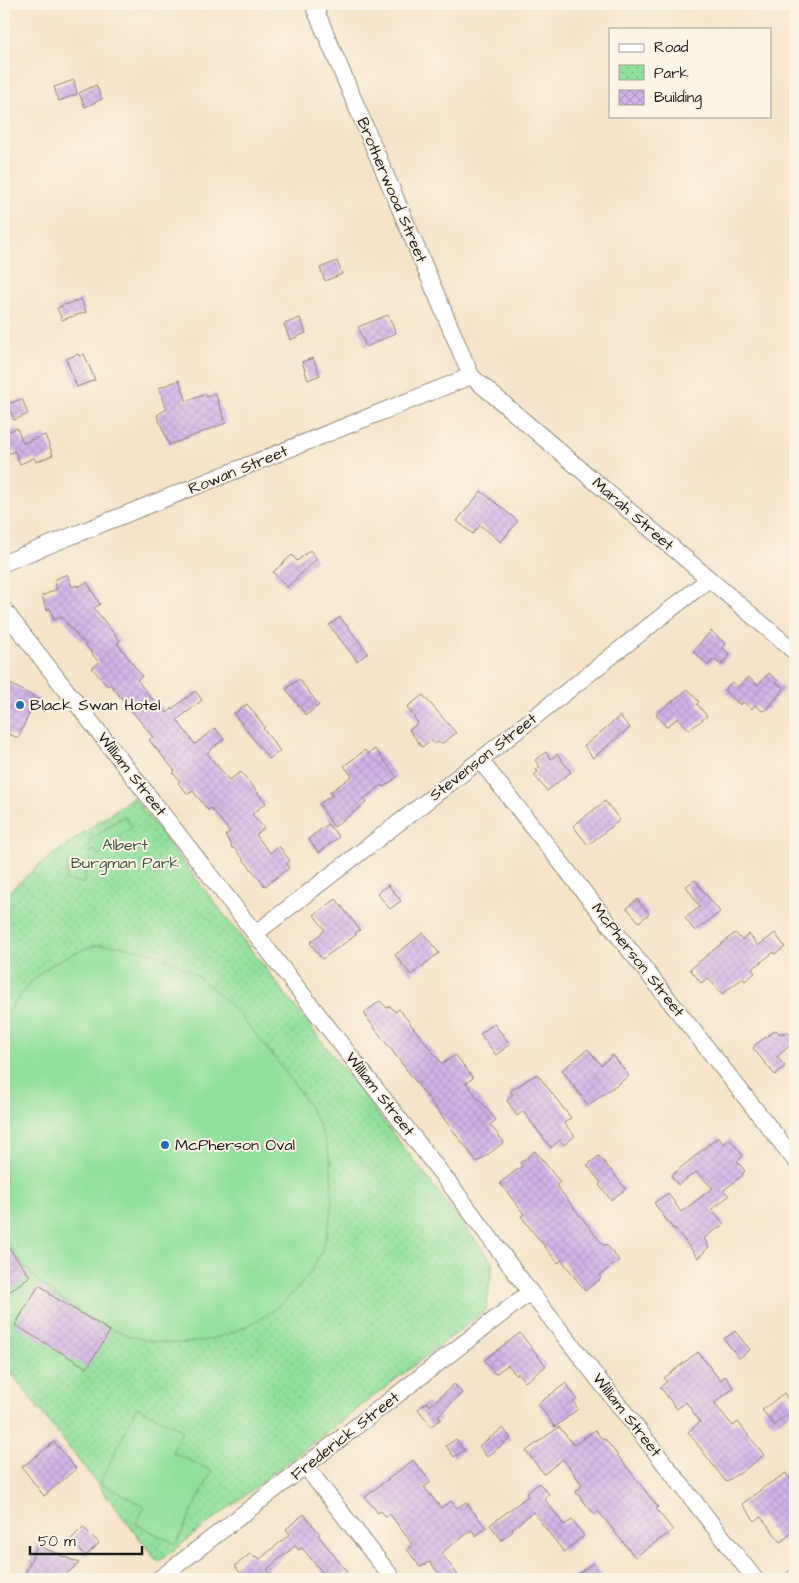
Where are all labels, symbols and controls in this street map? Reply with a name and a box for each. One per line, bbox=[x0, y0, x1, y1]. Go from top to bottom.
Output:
legend bbox=[609, 28, 772, 118]
text: Road bbox=[654, 37, 689, 58]
text: Park bbox=[654, 63, 689, 84]
text: Building bbox=[654, 87, 702, 109]
street label: Brotherwood Street bbox=[351, 114, 433, 267]
street label: Rowan Street bbox=[185, 440, 291, 500]
street label: Marah Street bbox=[587, 472, 679, 556]
place label: Black Swan Hotel bbox=[30, 694, 160, 716]
marker: Black Swan Hotel bbox=[14, 699, 26, 711]
street label: Stevenson Street bbox=[425, 708, 542, 806]
street label: William Street bbox=[92, 727, 172, 821]
park label: Albert Burgman Park bbox=[71, 834, 179, 875]
street label: McPherson Street bbox=[586, 898, 690, 1022]
street label: William Street bbox=[340, 1047, 420, 1141]
place label: McPherson Oval bbox=[175, 1134, 295, 1156]
marker: McPherson Oval bbox=[159, 1139, 171, 1151]
street label: William Street bbox=[587, 1368, 667, 1462]
street label: Frederick Street bbox=[286, 1386, 404, 1485]
scale bar bbox=[30, 1523, 142, 1555]
text: 50 m bbox=[38, 1531, 76, 1552]

